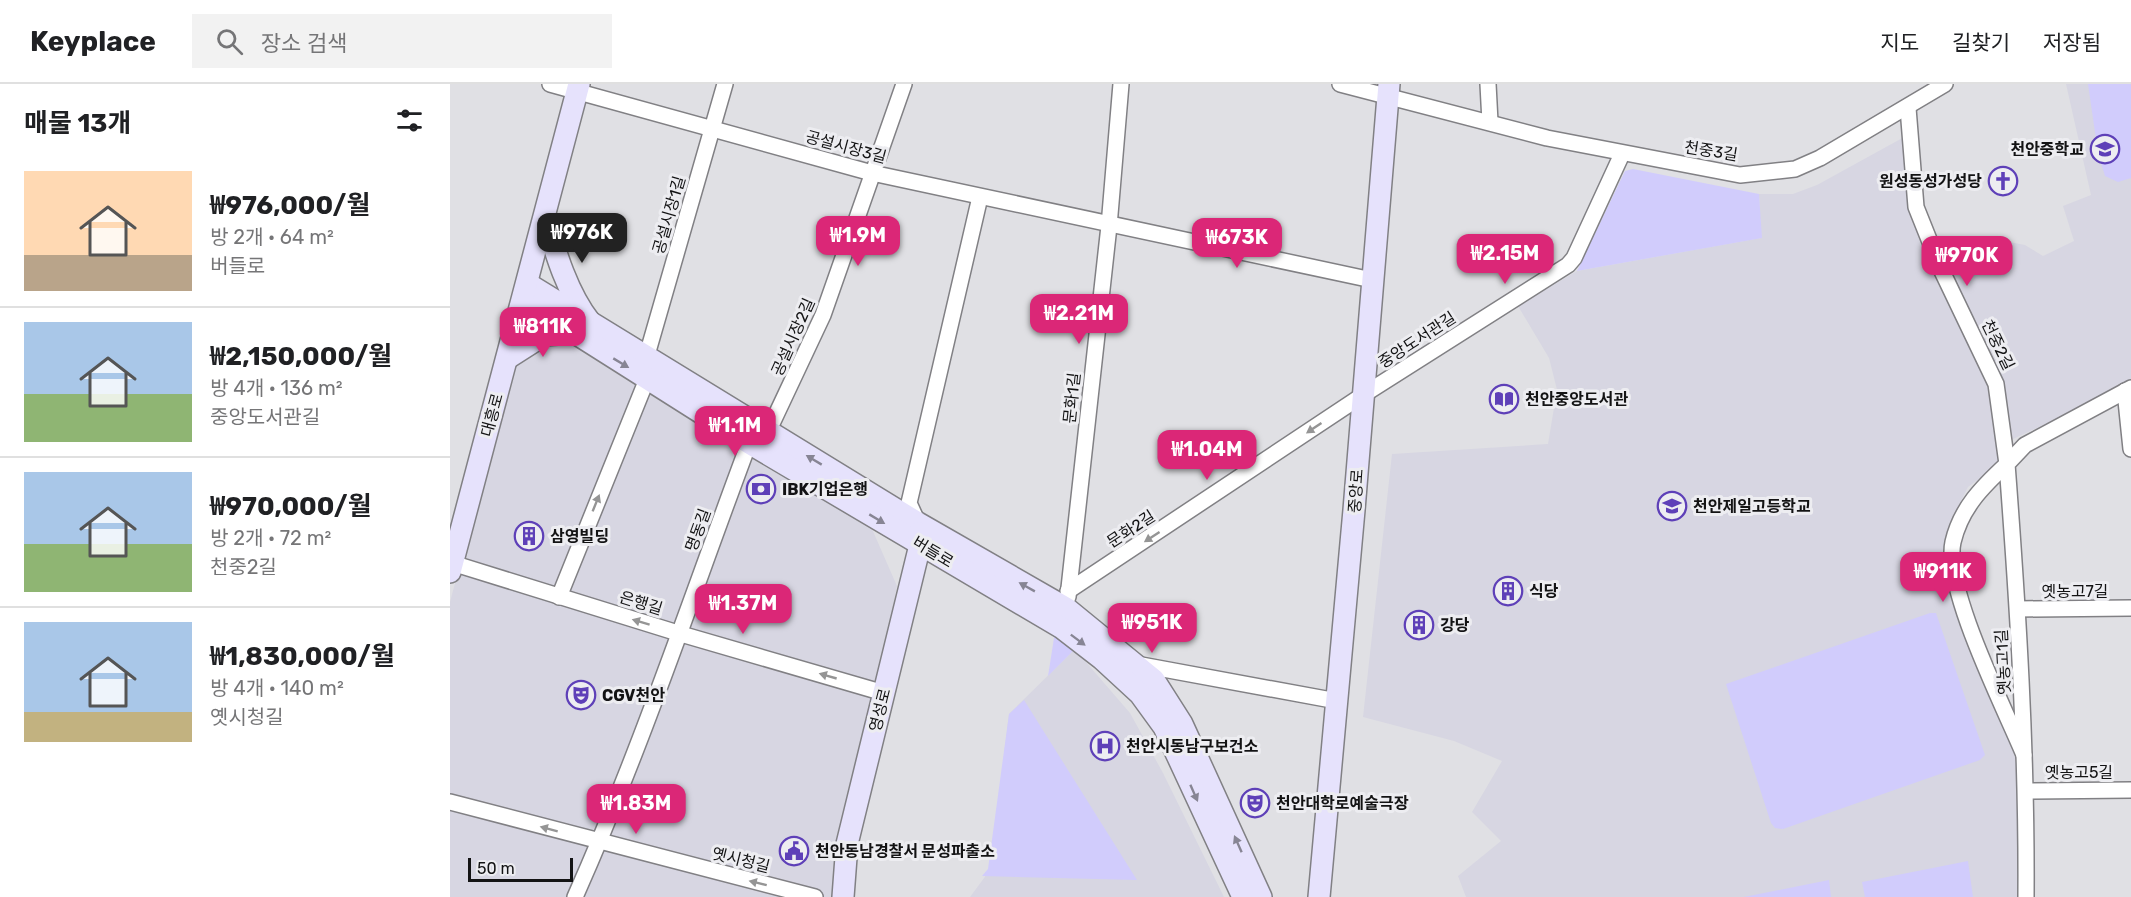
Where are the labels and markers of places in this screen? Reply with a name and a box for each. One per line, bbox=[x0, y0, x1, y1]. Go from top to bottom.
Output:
school or university icon: 천안중학교 bbox=[2089, 133, 2121, 165]
place label: 천안중학교 bbox=[2010, 140, 2084, 159]
church icon: 원성동성가성당 bbox=[1987, 165, 2019, 197]
place label: 원성동성가성당 bbox=[1879, 172, 1982, 191]
pin: ₩976K bbox=[540, 213, 624, 264]
pin: ₩1.9M bbox=[816, 216, 900, 267]
pin: ₩673K bbox=[1195, 218, 1279, 269]
pin: ₩2.15M bbox=[1456, 234, 1554, 285]
pin: ₩970K bbox=[1925, 236, 2009, 287]
pin: ₩2.21M bbox=[1030, 294, 1128, 345]
pin: ₩811K bbox=[501, 307, 585, 358]
library icon: 천안중앙도서관 bbox=[1488, 383, 1520, 415]
place label: 천안중앙도서관 bbox=[1525, 390, 1628, 409]
pin: ₩1.1M bbox=[693, 406, 777, 457]
pin: ₩1.04M bbox=[1158, 430, 1256, 481]
bank icon: IBK기업은행 bbox=[745, 473, 777, 505]
place label: IBK기업은행 bbox=[782, 480, 868, 499]
school or university icon: 천안제일고등학교 bbox=[1656, 490, 1688, 522]
place label: 천안제일고등학교 bbox=[1693, 497, 1811, 516]
building icon: 삼영빌딩 bbox=[513, 520, 545, 552]
place label: 삼영빌딩 bbox=[550, 527, 609, 546]
pin: ₩911K bbox=[1901, 552, 1985, 603]
building icon: 식당 bbox=[1492, 575, 1524, 607]
place label: 식당 bbox=[1529, 582, 1559, 601]
pin: ₩1.37M bbox=[694, 584, 792, 635]
pin: ₩951K bbox=[1110, 603, 1194, 654]
building icon: 강당 bbox=[1403, 609, 1435, 641]
place label: 강당 bbox=[1440, 616, 1470, 635]
theatre icon: CGV천안 bbox=[565, 679, 597, 711]
place label: CGV천안 bbox=[602, 686, 665, 705]
hospital icon: 천안시동남구보건소 bbox=[1089, 730, 1121, 762]
place label: 천안시동남구보건소 bbox=[1126, 737, 1259, 756]
pin: ₩1.83M bbox=[587, 784, 685, 835]
theatre icon: 천안대학로예술극장 bbox=[1239, 787, 1271, 819]
place label: 천안대학로예술극장 bbox=[1276, 794, 1409, 813]
public building icon: 천안동남경찰서 문성파출소 bbox=[778, 835, 810, 867]
place label: 천안동남경찰서 문성파출소 bbox=[815, 842, 995, 861]

